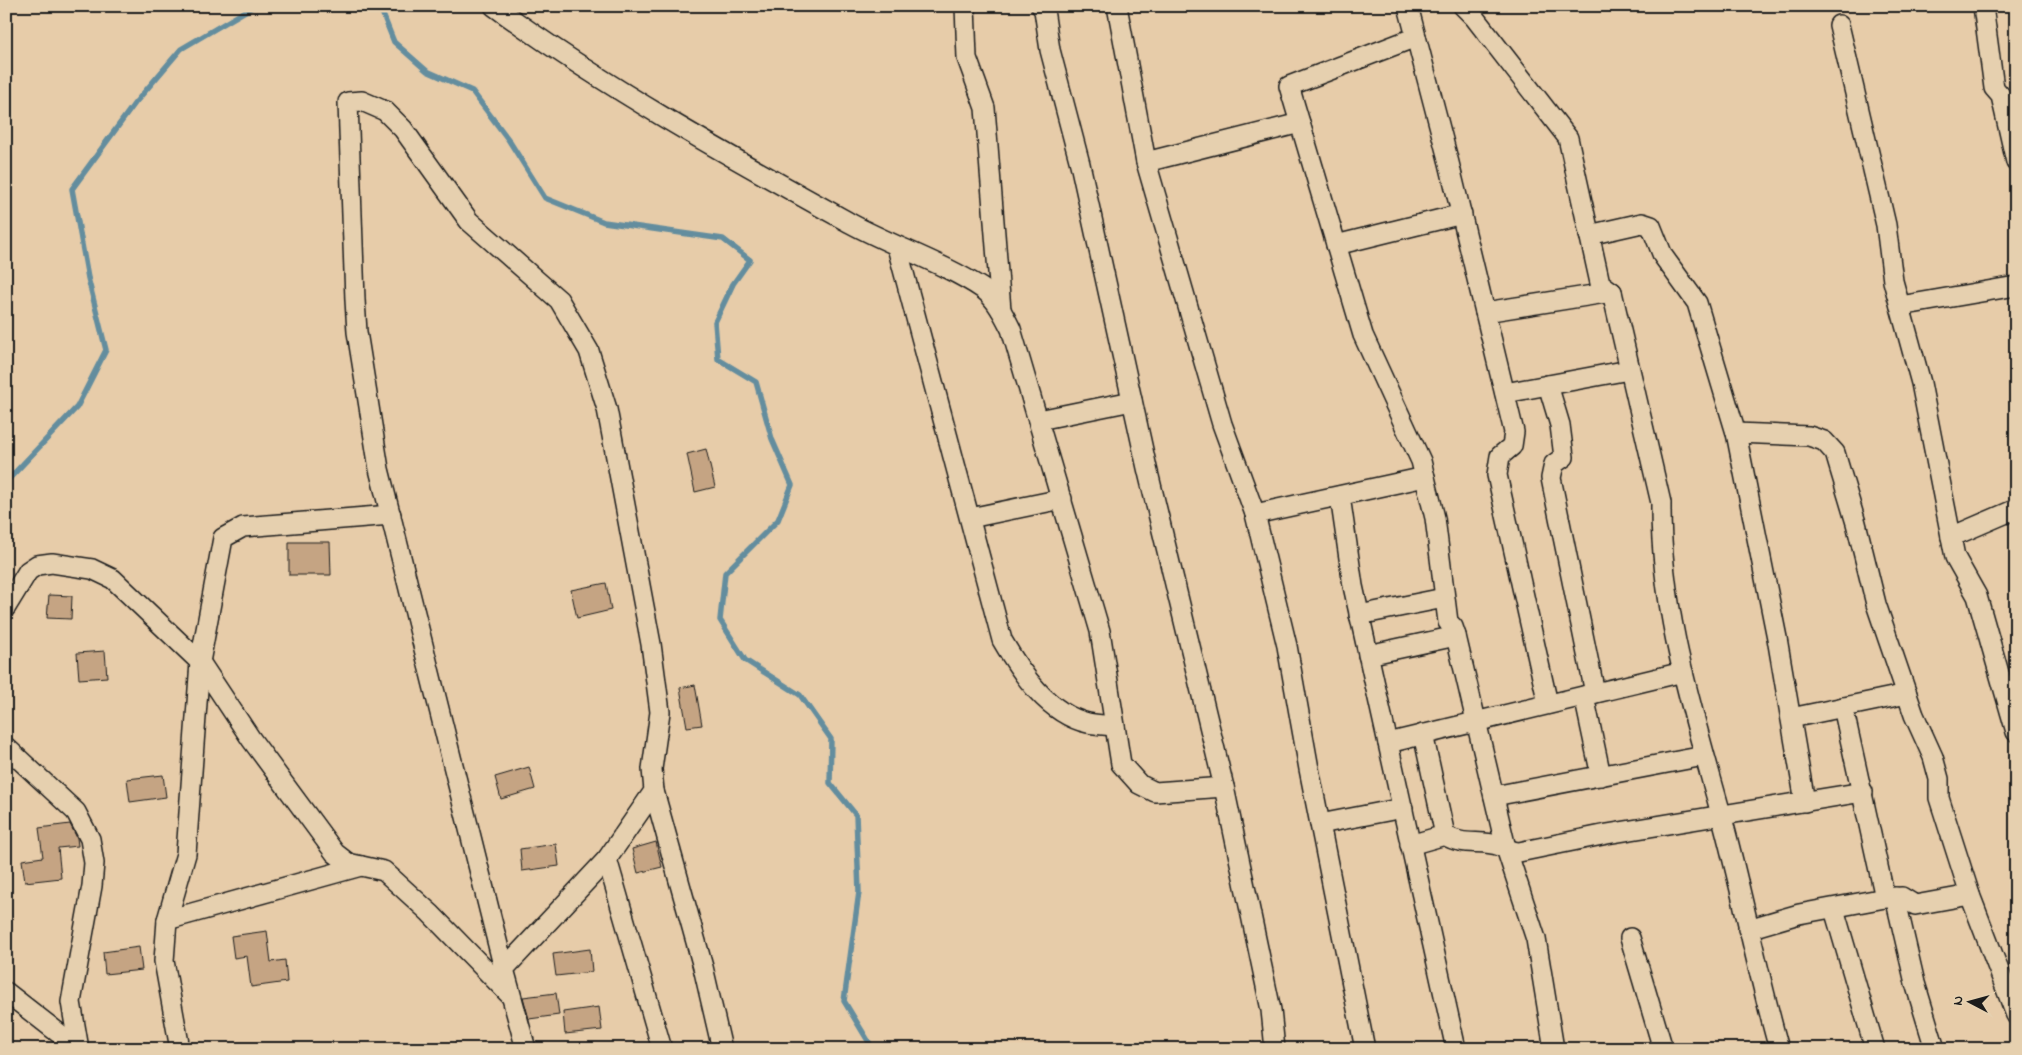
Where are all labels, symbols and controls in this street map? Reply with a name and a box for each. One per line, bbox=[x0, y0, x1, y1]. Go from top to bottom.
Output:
north arrow bbox=[1944, 978, 1994, 1028]
text: N bbox=[1948, 995, 1969, 1007]

